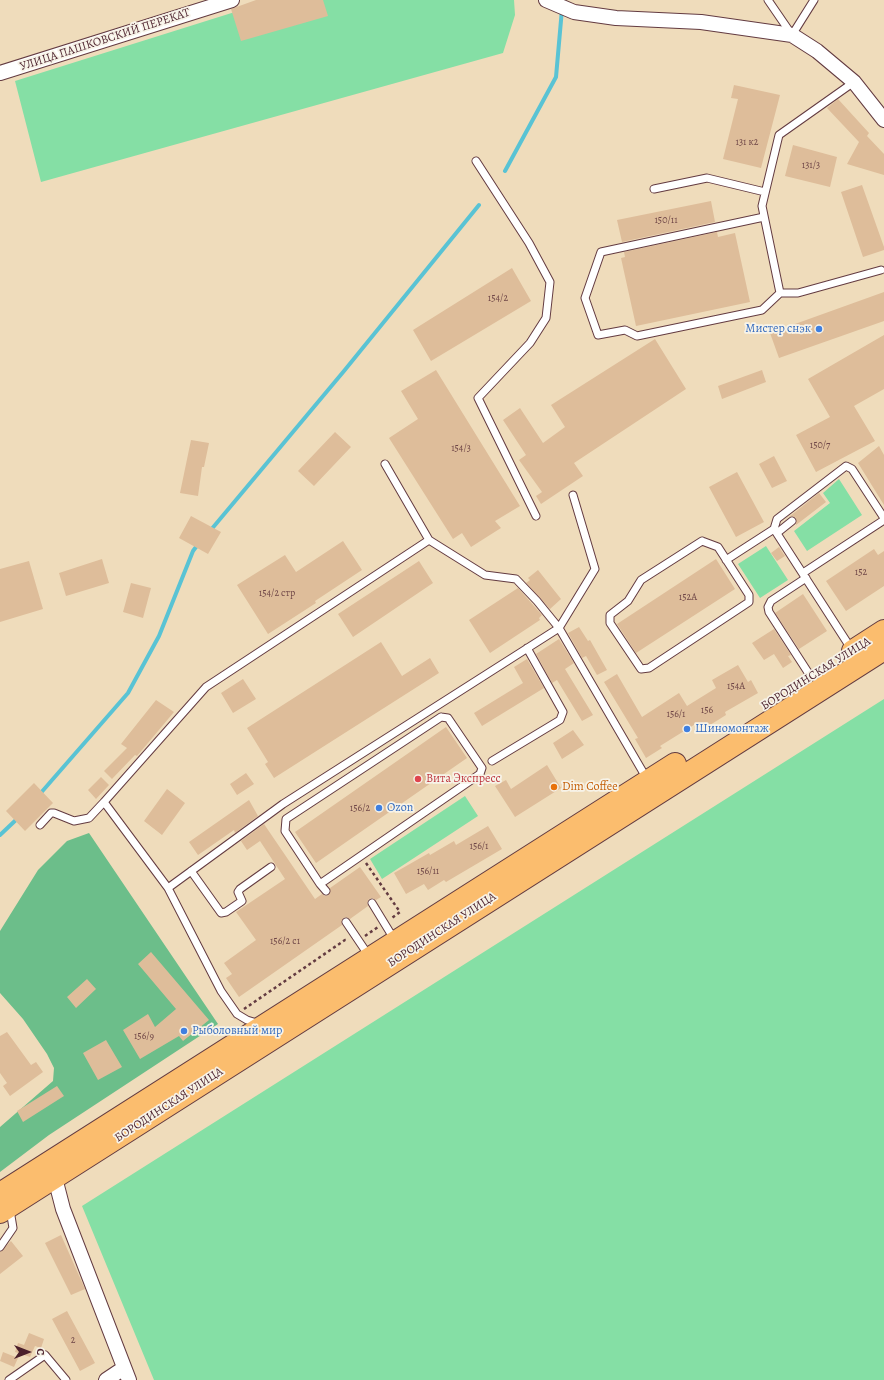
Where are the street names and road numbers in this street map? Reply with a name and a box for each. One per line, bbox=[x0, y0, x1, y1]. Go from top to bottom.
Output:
street label: УЛИЦА ПАШКОВСКИЙ ПЕРЕКАТ bbox=[18, 6, 192, 74]
street label: БОРОДИНСКАЯ УЛИЦА bbox=[759, 634, 873, 714]
street label: БОРОДИНСКАЯ УЛИЦА bbox=[385, 890, 499, 970]
street label: БОРОДИНСКАЯ УЛИЦА bbox=[112, 1065, 226, 1145]

